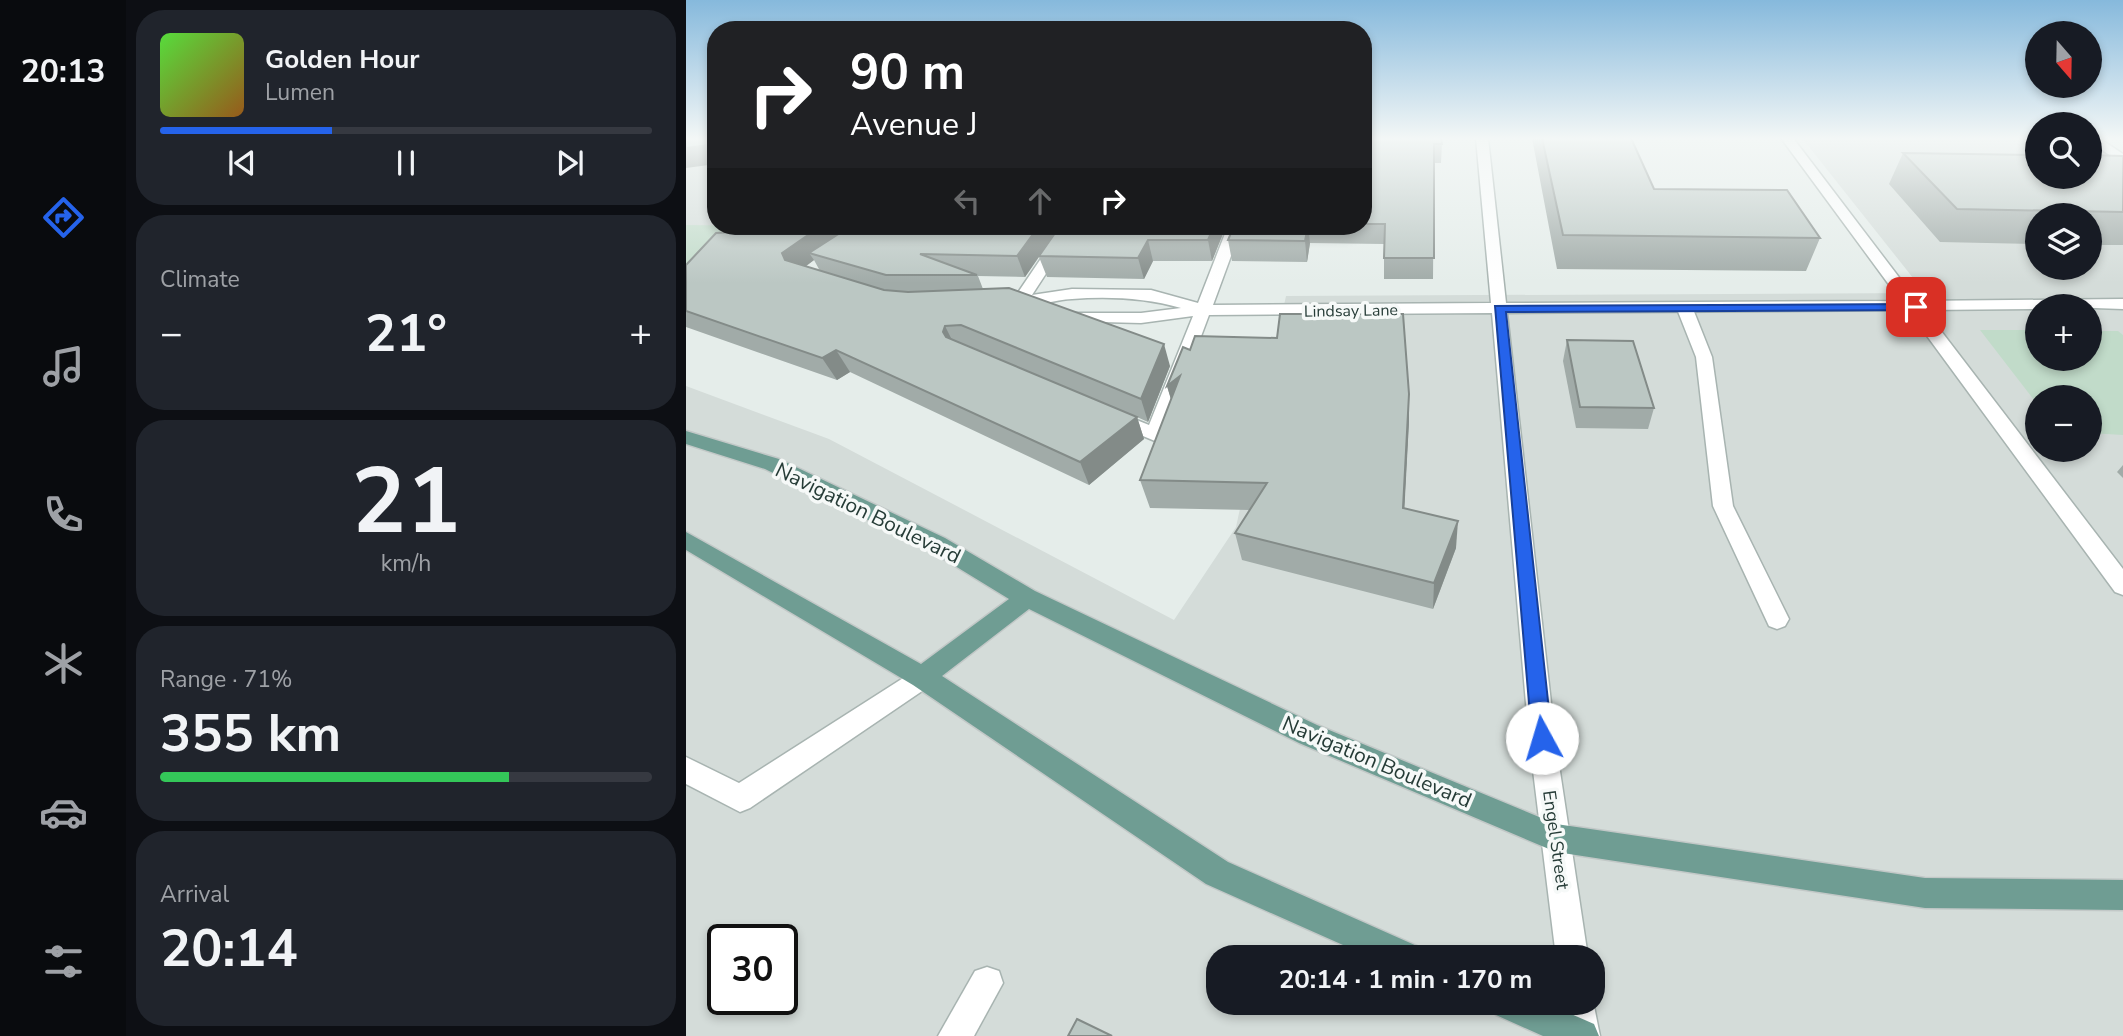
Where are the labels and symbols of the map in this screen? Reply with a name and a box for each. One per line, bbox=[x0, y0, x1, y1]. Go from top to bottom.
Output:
north arrow bbox=[2025, 21, 2102, 98]
pin bbox=[1886, 277, 1946, 337]
street label: Lindsay Lane bbox=[1304, 299, 1398, 323]
street label: Navigation Boulevard bbox=[771, 456, 965, 570]
position arrow bbox=[1505, 701, 1579, 775]
street label: Navigation Boulevard bbox=[1278, 709, 1476, 815]
street label: Engel Street bbox=[1537, 789, 1575, 892]
speed limit sign: 30 bbox=[707, 924, 798, 1015]

